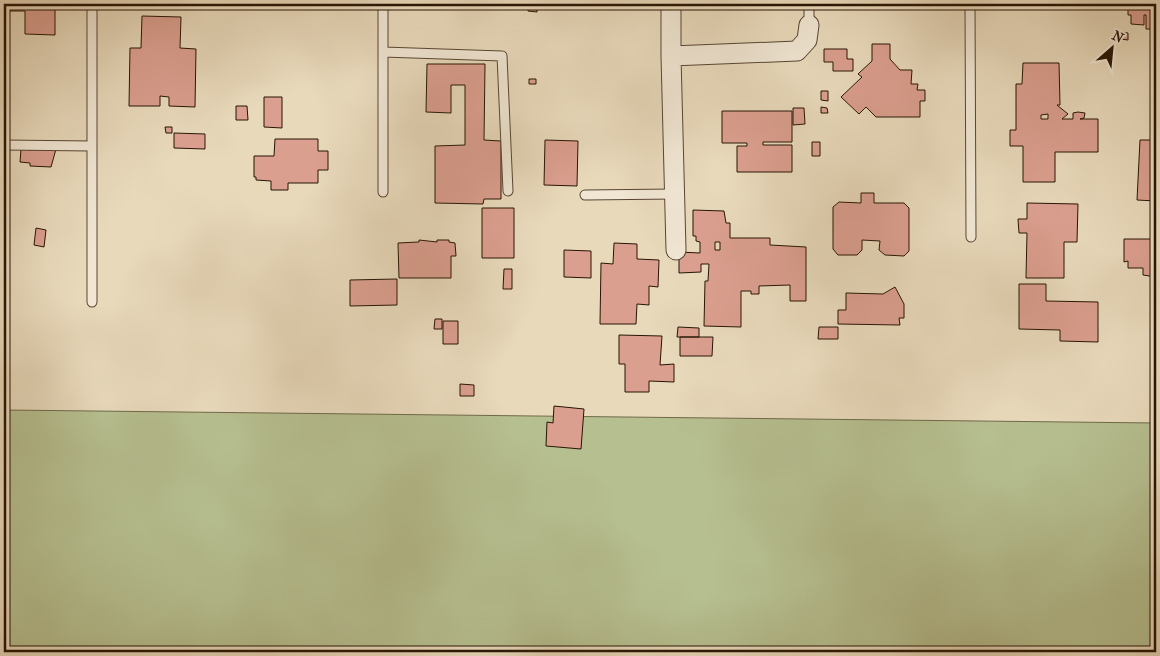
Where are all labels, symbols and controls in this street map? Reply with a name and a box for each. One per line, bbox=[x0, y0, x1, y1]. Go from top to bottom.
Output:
north arrow bbox=[1088, 22, 1138, 72]
text: N bbox=[1109, 27, 1127, 47]

